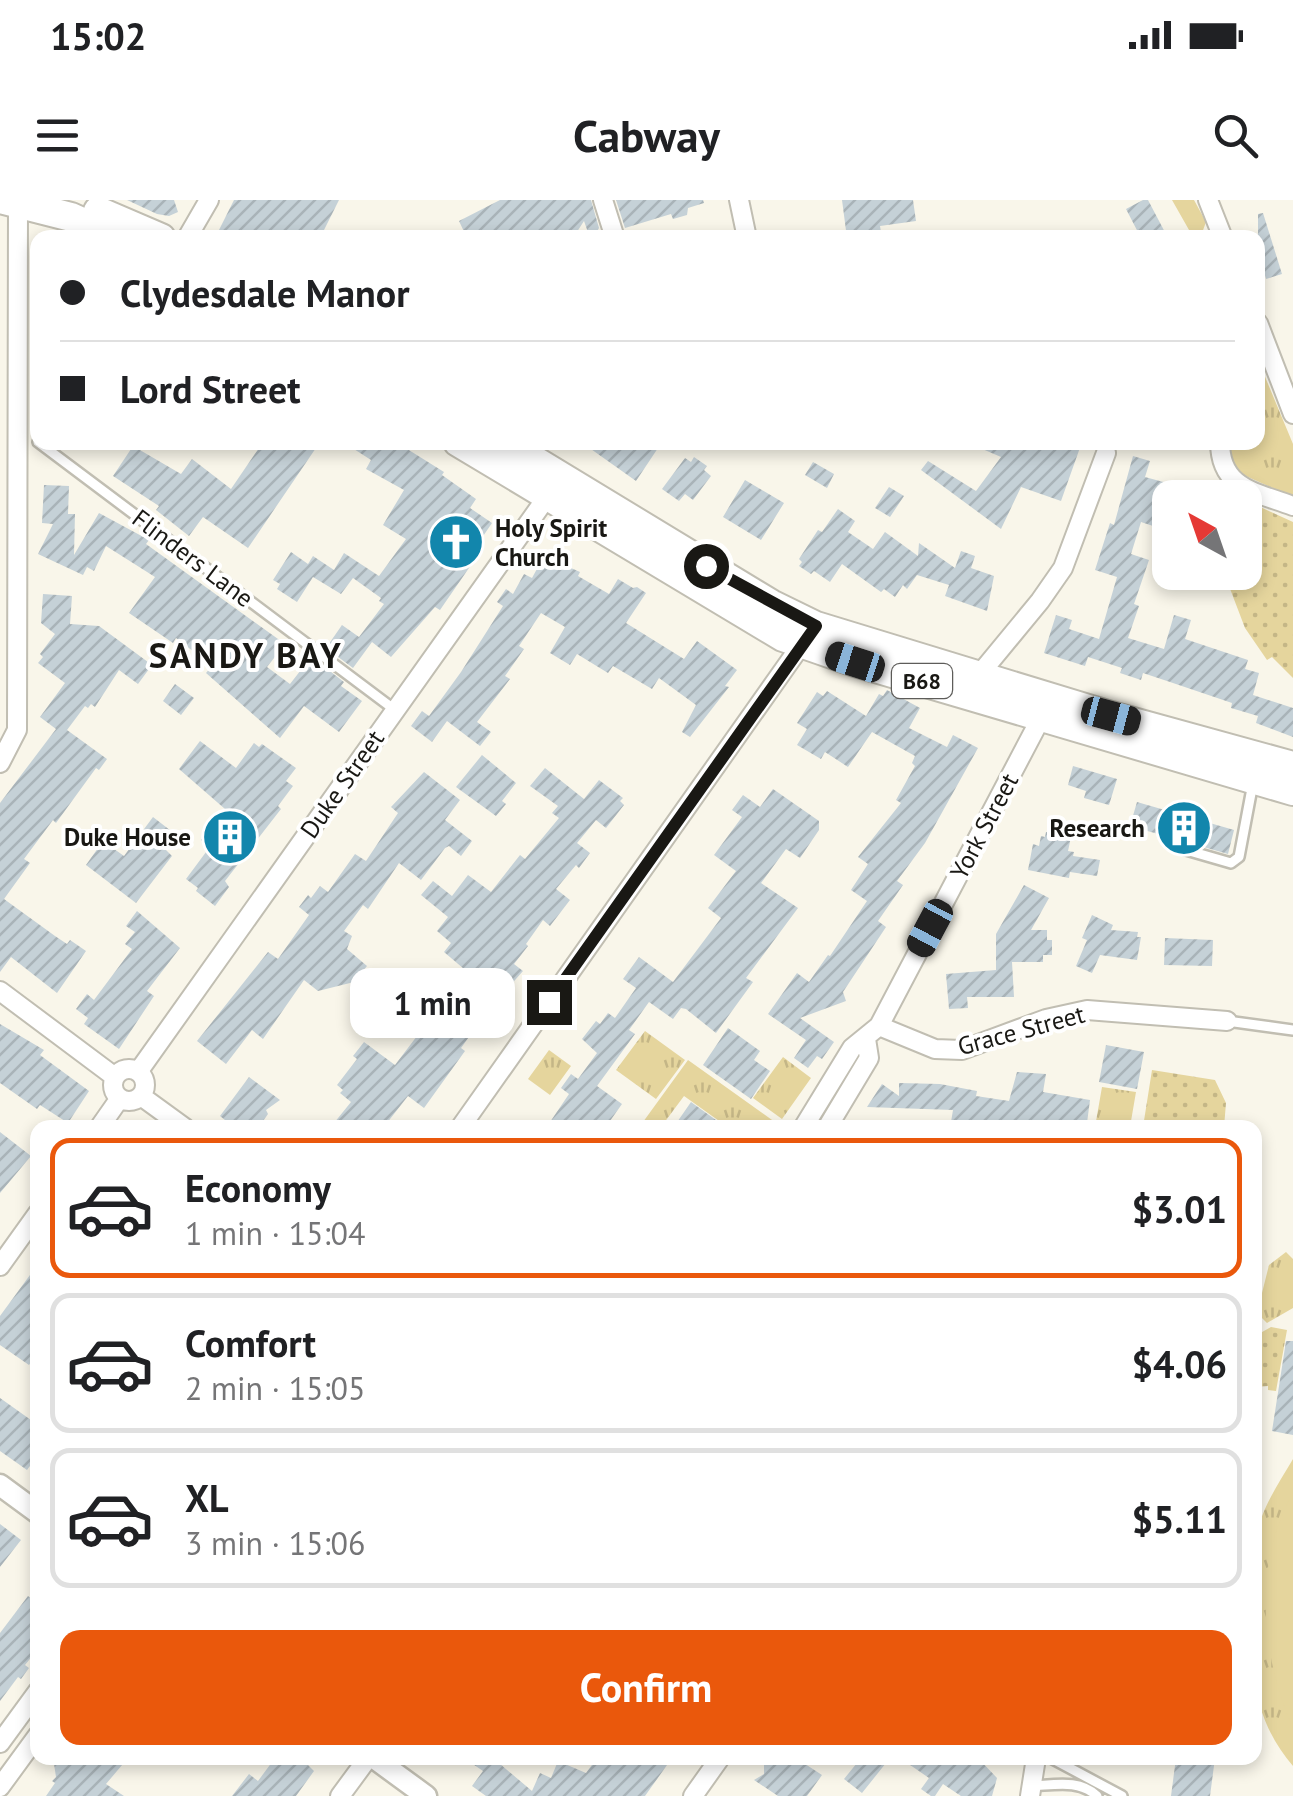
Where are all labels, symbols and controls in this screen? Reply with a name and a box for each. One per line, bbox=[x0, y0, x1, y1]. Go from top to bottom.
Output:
text: 15:02 bbox=[50, 11, 146, 60]
text: Cabway bbox=[573, 106, 720, 164]
icon: menu bbox=[30, 108, 85, 163]
icon: search bbox=[1208, 108, 1263, 163]
text: Clydesdale Manor bbox=[120, 268, 410, 317]
text: Lord Street bbox=[120, 364, 300, 413]
north arrow bbox=[1152, 480, 1262, 590]
map controls bbox=[1152, 480, 1262, 590]
street label: Flinders Lane bbox=[126, 502, 260, 614]
church icon: Holy Spirit Church bbox=[426, 512, 486, 572]
place label: Holy Spirit Church bbox=[495, 512, 607, 573]
route start bbox=[684, 544, 729, 589]
district label: SANDY BAY bbox=[149, 632, 343, 678]
car bbox=[822, 638, 888, 686]
road number: B68 bbox=[892, 664, 952, 698]
car bbox=[1078, 694, 1144, 738]
street label: Duke Street bbox=[293, 723, 391, 844]
street label: York Street bbox=[943, 767, 1025, 884]
building icon: Research bbox=[1154, 798, 1214, 858]
building icon: Duke House bbox=[200, 807, 260, 867]
place label: Research bbox=[1050, 812, 1145, 844]
place label: Duke House bbox=[64, 821, 191, 853]
car bbox=[903, 894, 957, 962]
callout: 1 min bbox=[349, 967, 514, 1037]
route end bbox=[527, 980, 572, 1025]
text: 1 min bbox=[393, 982, 472, 1024]
street label: Grace Street bbox=[954, 998, 1088, 1062]
icon: car bbox=[65, 1163, 155, 1253]
text: Economy bbox=[185, 1163, 331, 1212]
text: $3.01 bbox=[1131, 1184, 1227, 1233]
text: 1 min · 15:04 bbox=[185, 1212, 365, 1254]
icon: car bbox=[65, 1318, 155, 1408]
text: Comfort bbox=[185, 1318, 316, 1367]
text: $4.06 bbox=[1131, 1339, 1227, 1388]
text: 2 min · 15:05 bbox=[185, 1367, 365, 1409]
icon: car bbox=[65, 1473, 155, 1563]
text: XL bbox=[185, 1473, 229, 1522]
text: $5.11 bbox=[1131, 1494, 1227, 1543]
text: 3 min · 15:06 bbox=[185, 1522, 365, 1564]
button: Confirm bbox=[60, 1630, 1232, 1745]

